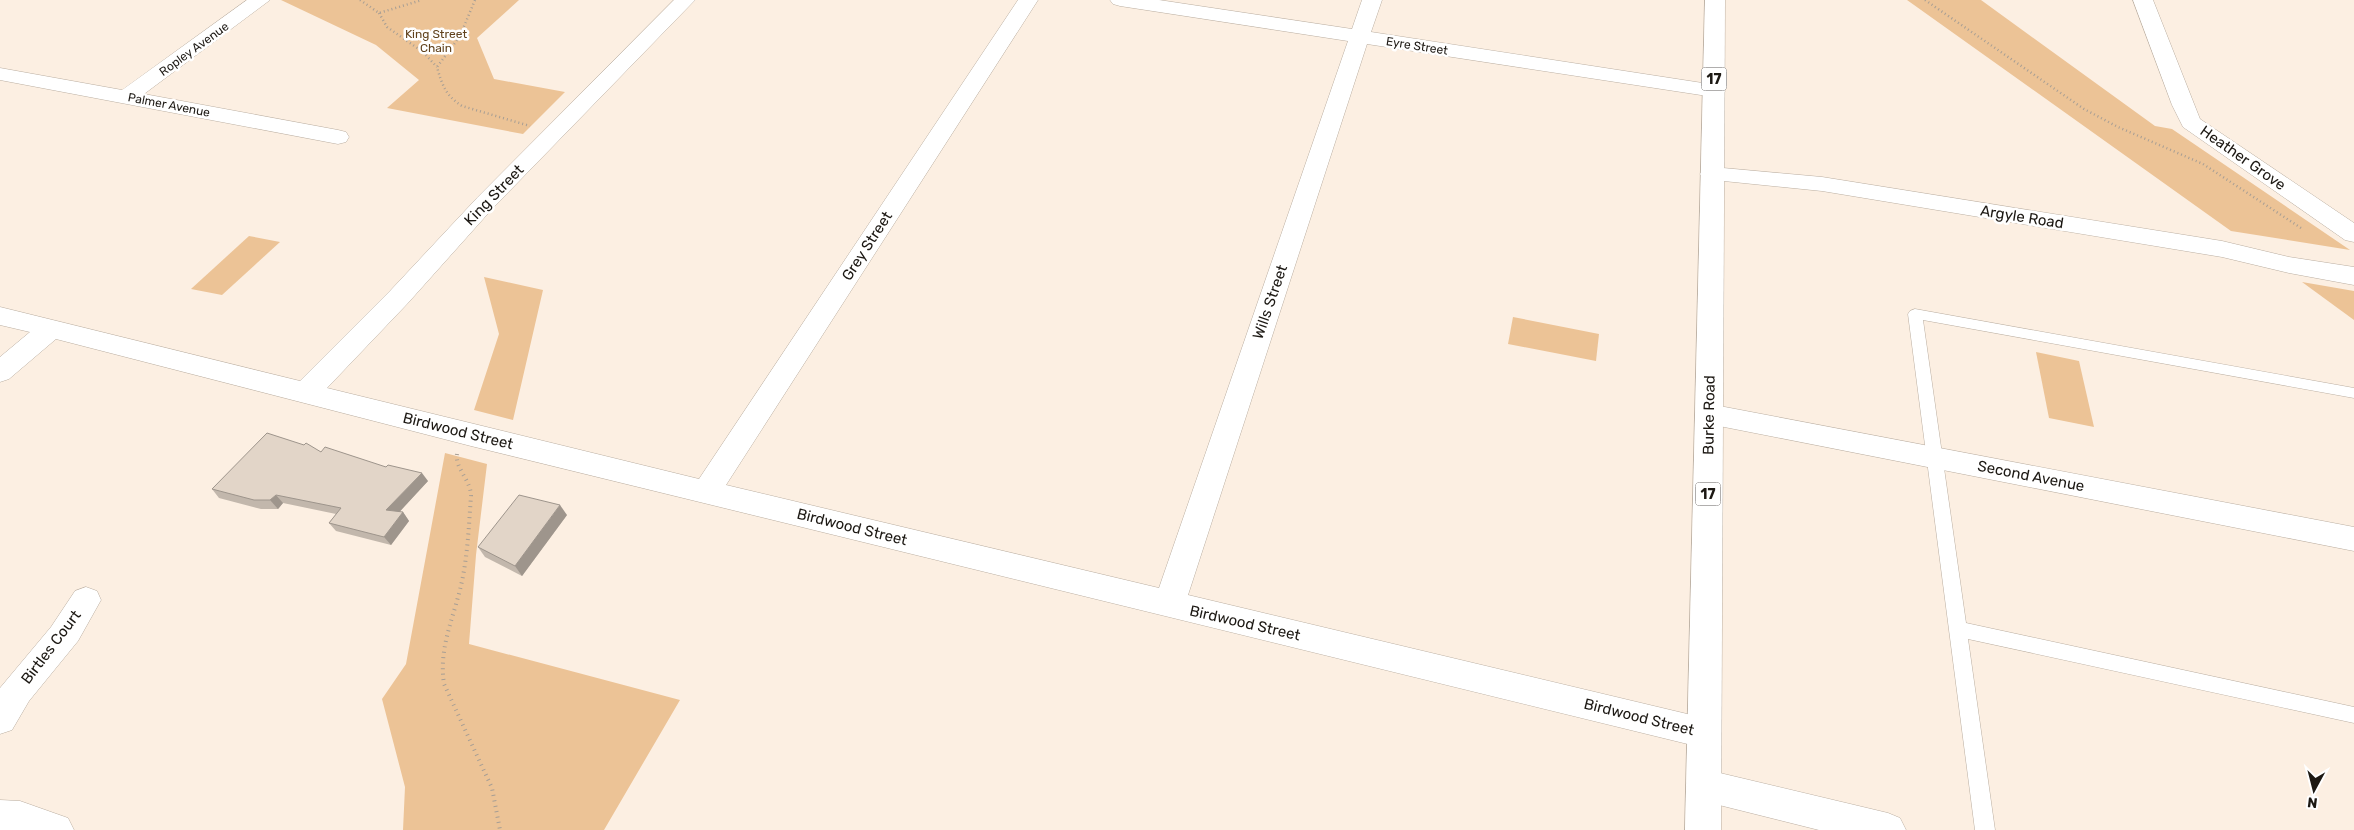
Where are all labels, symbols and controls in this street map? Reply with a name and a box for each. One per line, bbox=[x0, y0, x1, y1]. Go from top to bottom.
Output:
street label: Ropley Avenue bbox=[157, 19, 232, 79]
park label: King Street Chain bbox=[405, 27, 467, 55]
street label: Eyre Street bbox=[1385, 34, 1449, 58]
road number: 17 bbox=[1702, 68, 1726, 90]
street label: Palmer Avenue bbox=[127, 90, 212, 120]
street label: Heather Grove bbox=[2197, 122, 2289, 194]
street label: King Street bbox=[461, 161, 528, 229]
street label: Argyle Road bbox=[1979, 202, 2065, 232]
street label: Grey Street bbox=[838, 208, 896, 284]
street label: Wills Street bbox=[1249, 262, 1291, 342]
street label: Burke Road bbox=[1699, 375, 1719, 455]
street label: Birdwood Street bbox=[401, 409, 515, 453]
street label: Second Avenue bbox=[1976, 457, 2086, 495]
road number: 17 bbox=[1696, 482, 1720, 506]
street label: Birdwood Street bbox=[795, 505, 909, 549]
street label: Birdwood Street bbox=[1188, 602, 1302, 645]
street label: Birtles Court bbox=[17, 606, 85, 687]
street label: Birdwood Street bbox=[1582, 695, 1696, 739]
north arrow bbox=[2289, 765, 2339, 815]
text: N bbox=[2306, 793, 2319, 811]

